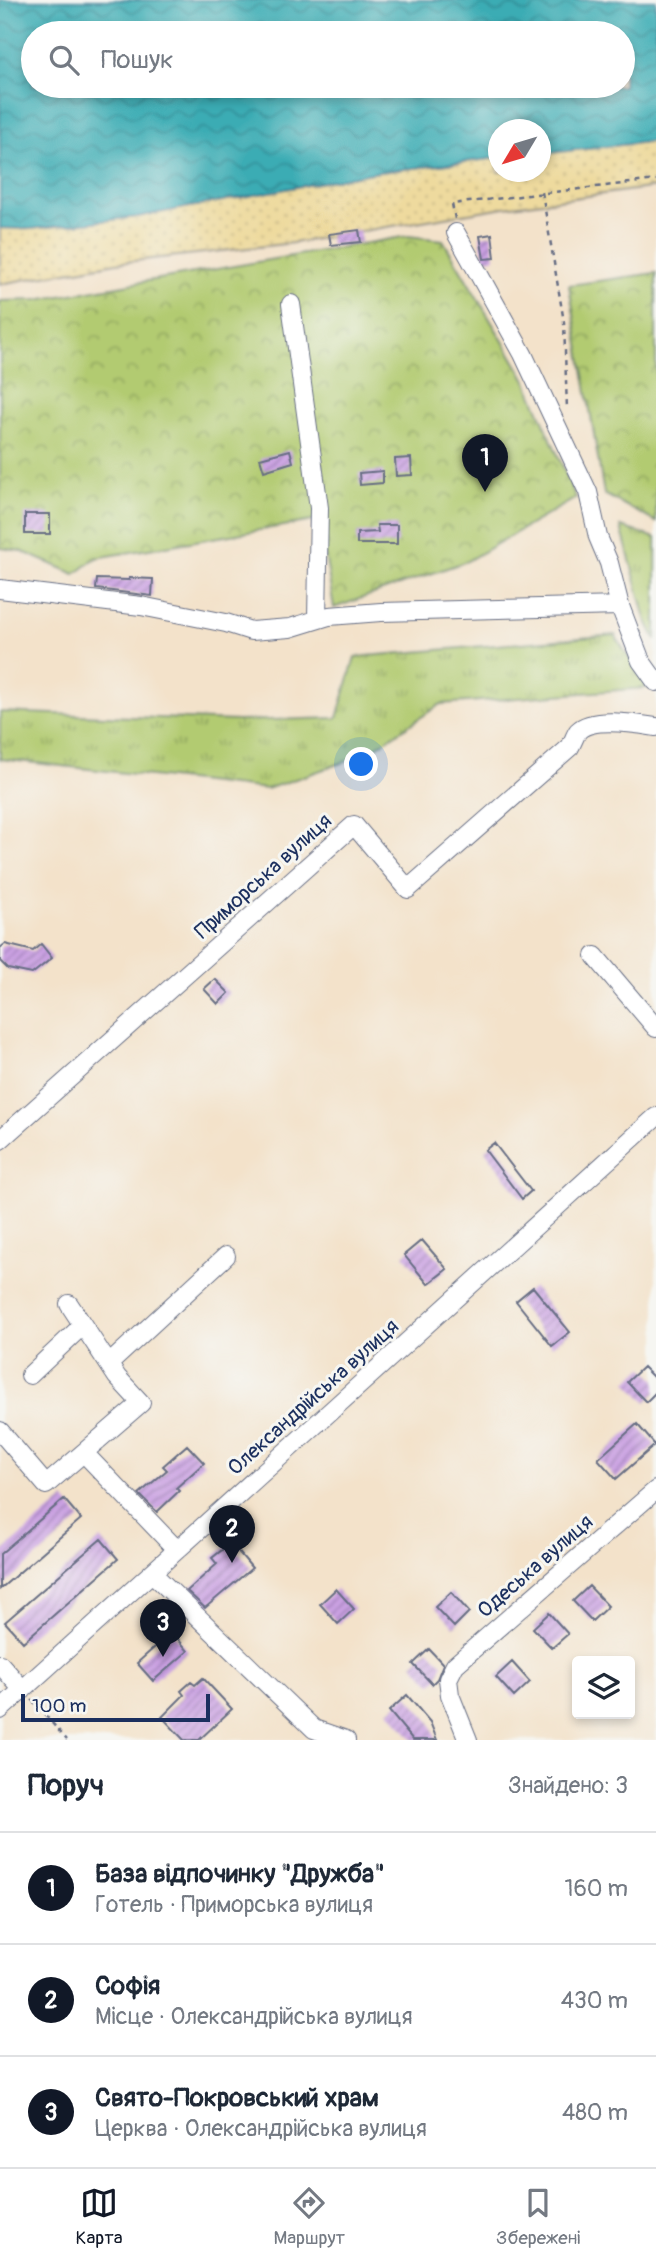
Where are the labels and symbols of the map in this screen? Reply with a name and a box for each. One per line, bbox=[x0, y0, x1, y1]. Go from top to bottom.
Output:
north arrow bbox=[488, 119, 551, 182]
pin: 1 bbox=[462, 434, 508, 492]
your location bbox=[344, 747, 378, 781]
street label: Приморська вулиця bbox=[189, 808, 337, 945]
street label: Олександрійська вулиця bbox=[222, 1313, 404, 1481]
pin: 2 bbox=[209, 1505, 255, 1563]
street label: Одеська вулиця bbox=[472, 1509, 599, 1624]
pin: 3 bbox=[140, 1599, 186, 1657]
scale bar bbox=[21, 1691, 210, 1723]

